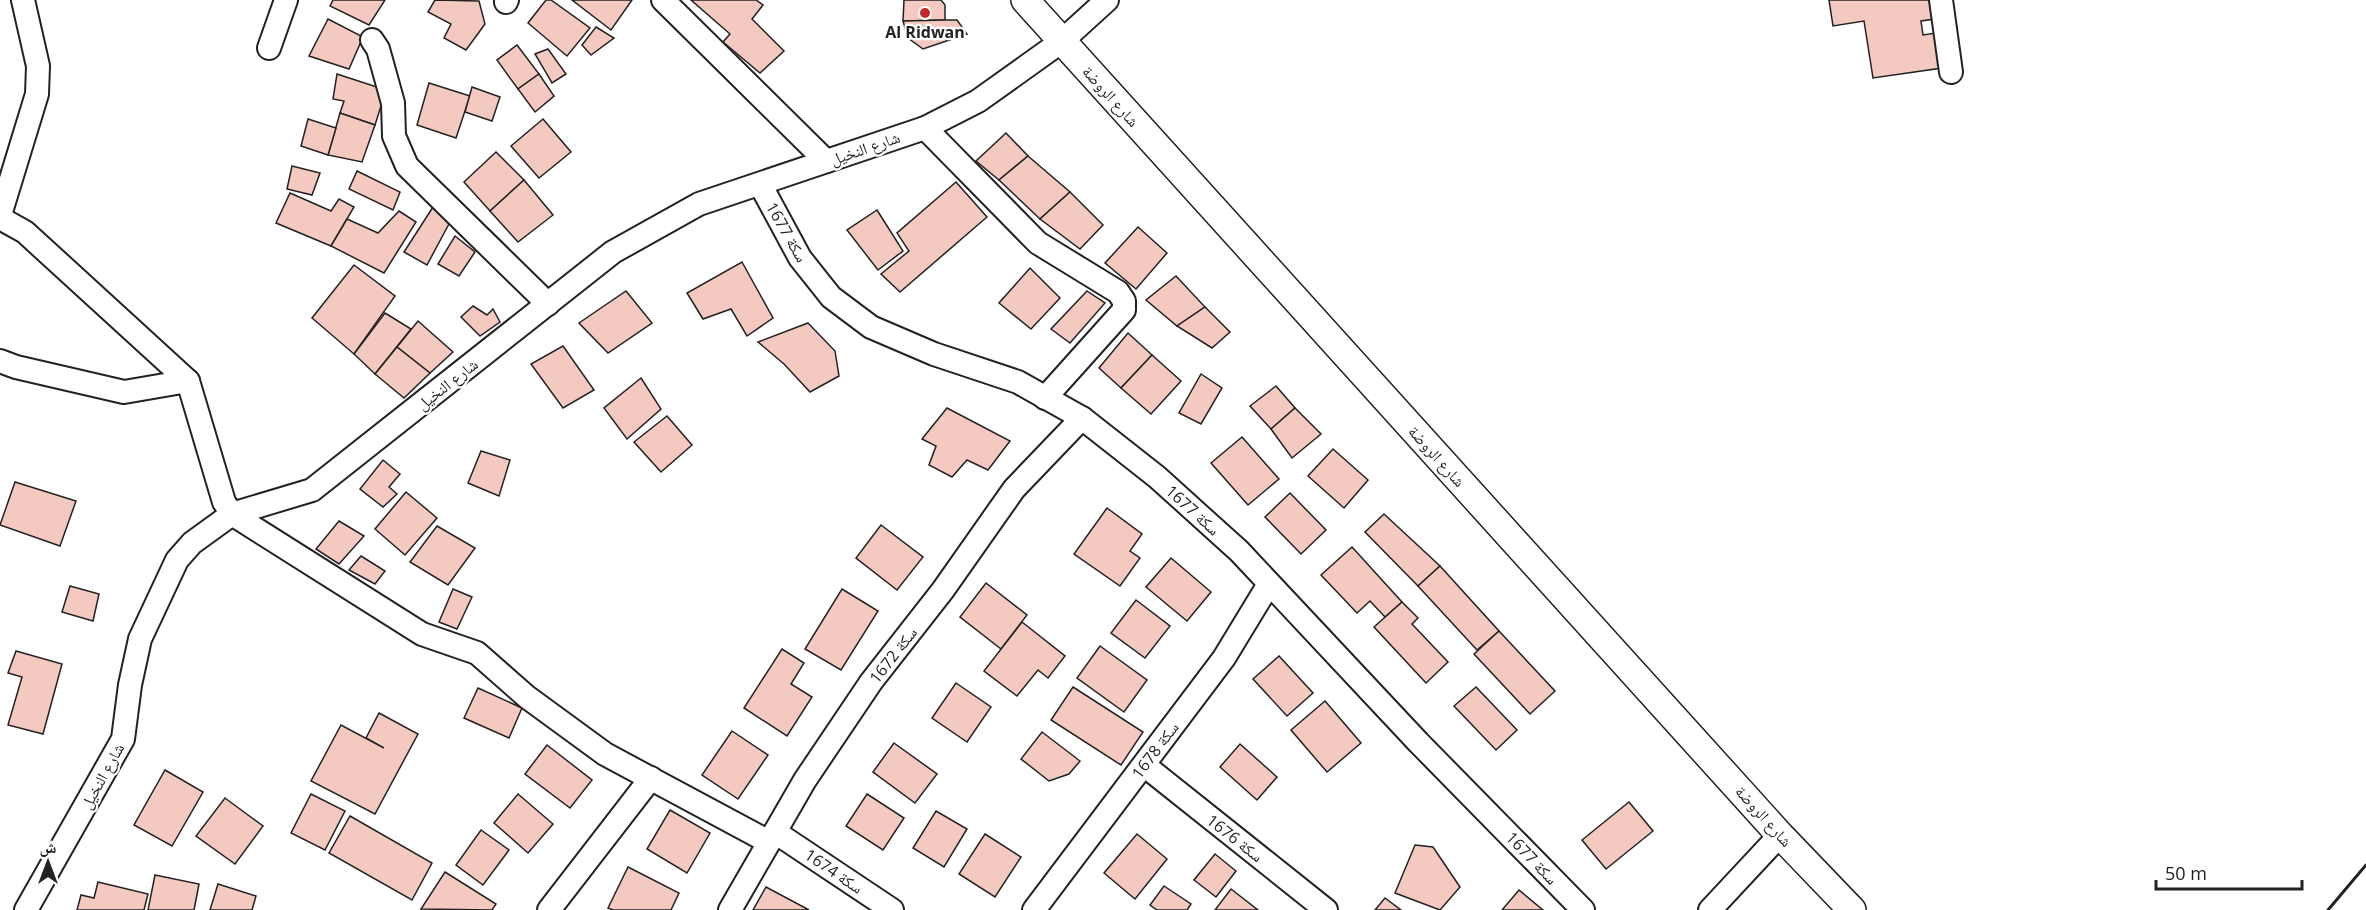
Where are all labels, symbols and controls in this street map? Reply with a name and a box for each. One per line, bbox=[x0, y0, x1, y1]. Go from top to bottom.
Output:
marker: Al Ridwan bbox=[918, 6, 932, 20]
place label: Al Ridwan bbox=[885, 21, 965, 43]
street label: شارع الروضة bbox=[1078, 61, 1144, 131]
street label: شارع النخيل bbox=[827, 126, 903, 170]
street label: سكة 1677 bbox=[761, 198, 813, 266]
street label: شارع النخيل bbox=[412, 353, 482, 415]
street label: شارع الروضة bbox=[1404, 421, 1470, 491]
street label: سكة 1677 bbox=[1161, 480, 1225, 540]
street label: سكة 1672 bbox=[864, 622, 922, 688]
street label: سكة 1678 bbox=[1126, 717, 1184, 783]
street label: شارع النخيل bbox=[75, 739, 129, 813]
street label: شارع الروضة bbox=[1731, 781, 1797, 851]
street label: سكة 1676 bbox=[1202, 809, 1268, 867]
street label: سكة 1677 bbox=[1501, 827, 1563, 889]
north arrow bbox=[18, 832, 78, 892]
text: ش bbox=[40, 836, 57, 858]
street label: سكة 1674 bbox=[801, 843, 867, 899]
scale bar bbox=[2156, 853, 2302, 891]
text: 50 m bbox=[2165, 861, 2207, 885]

